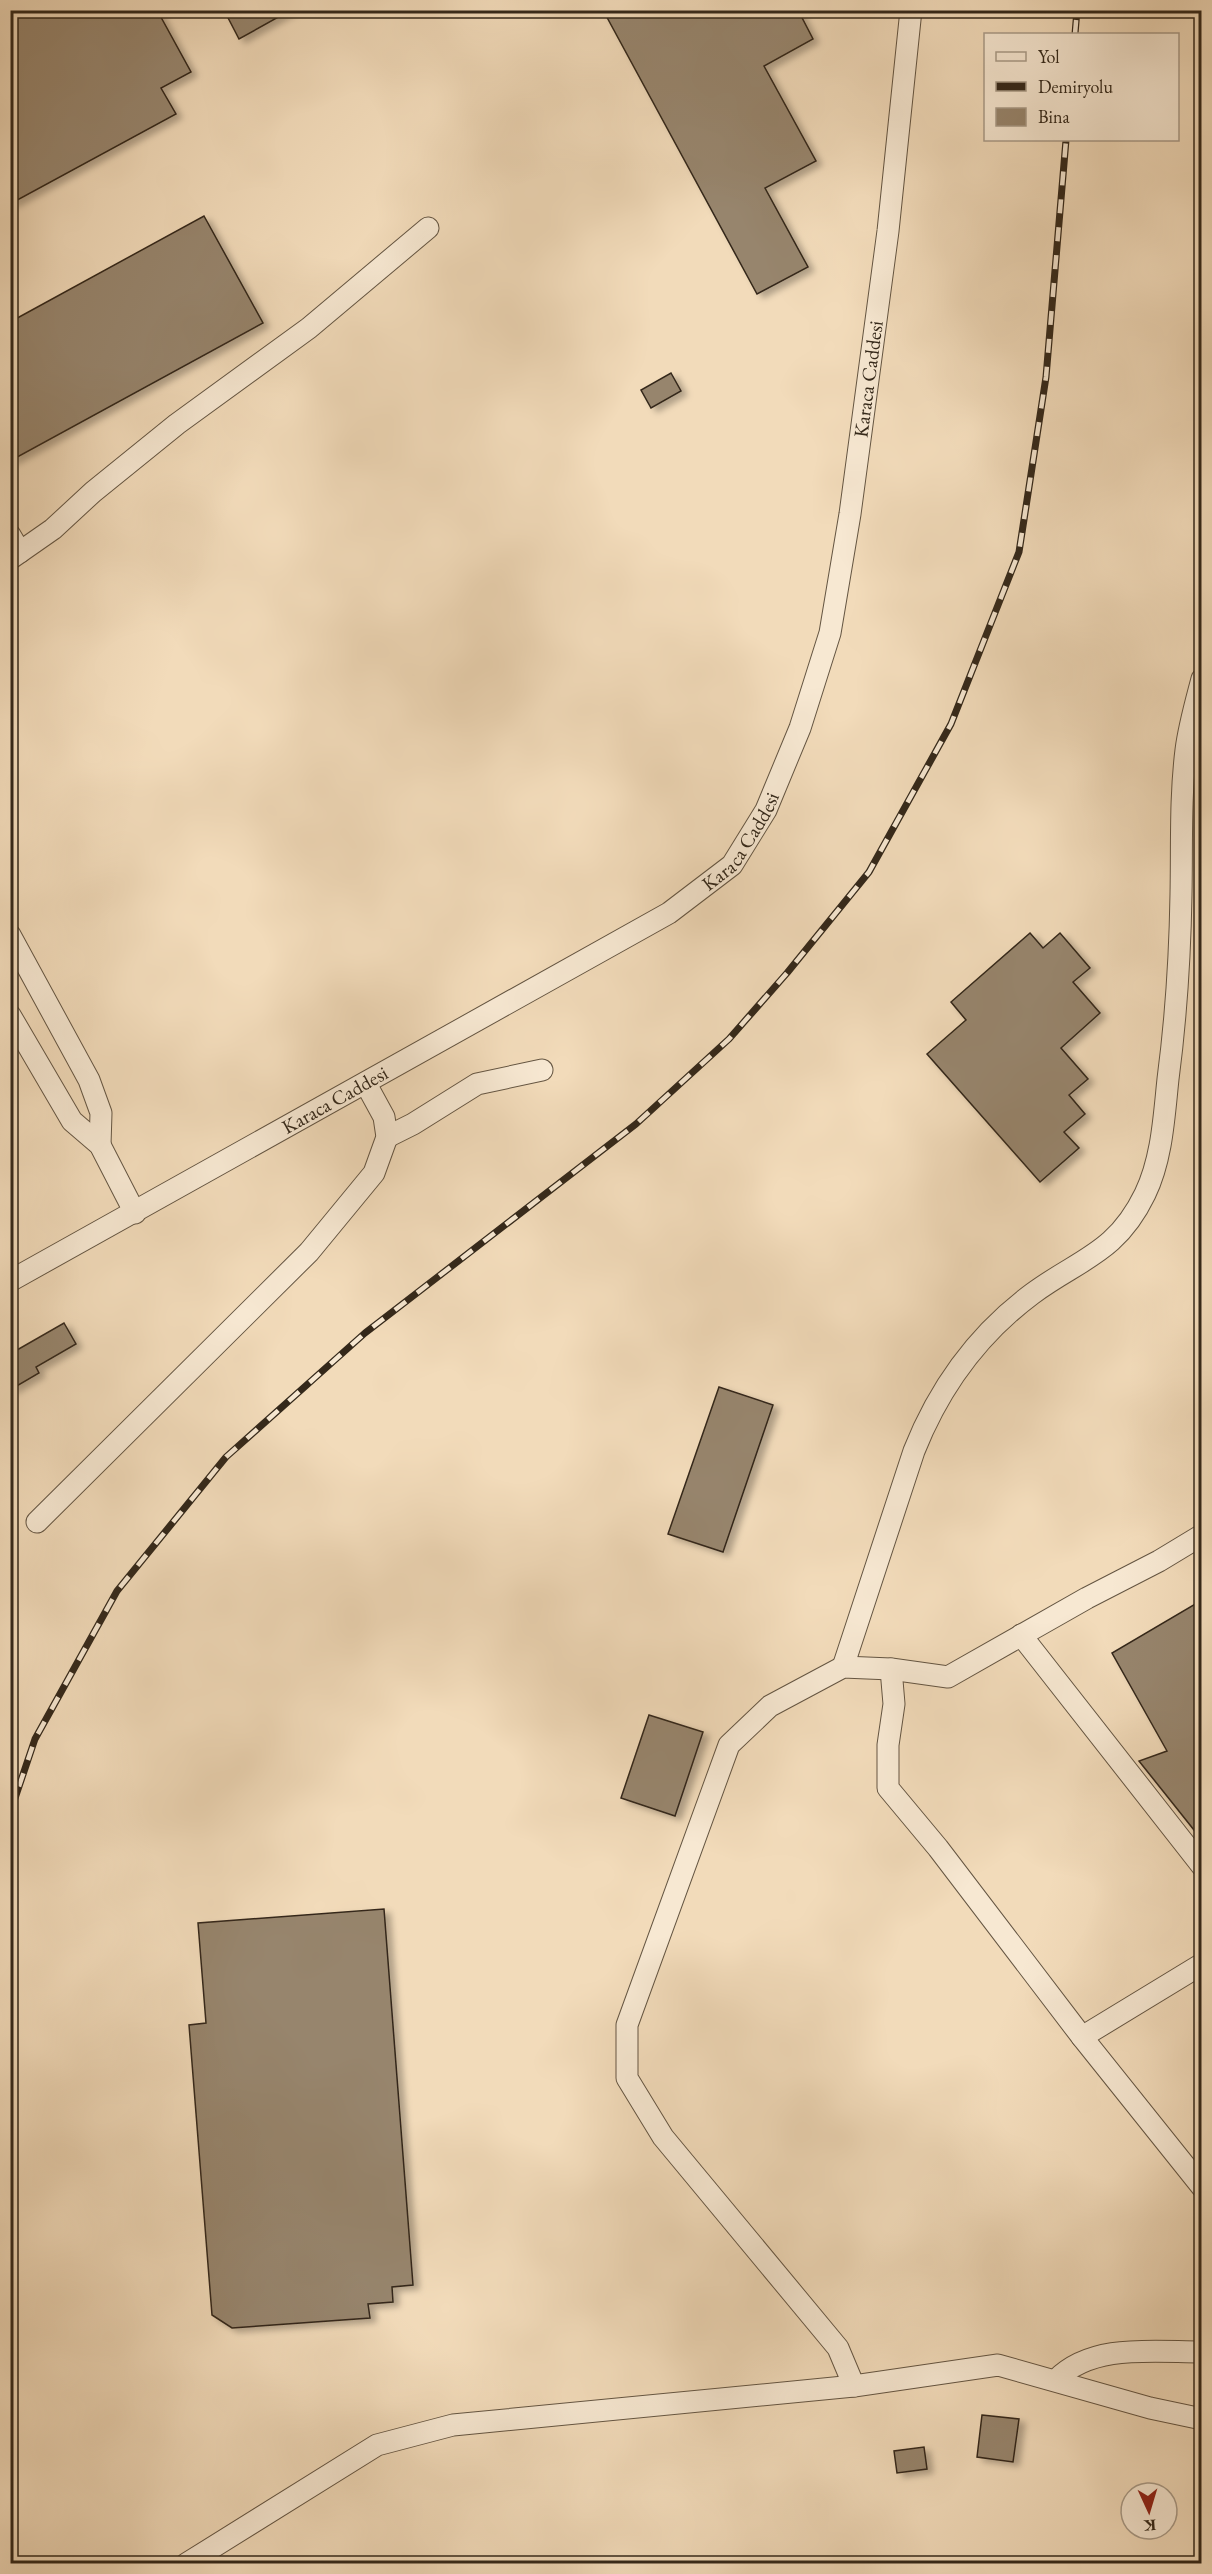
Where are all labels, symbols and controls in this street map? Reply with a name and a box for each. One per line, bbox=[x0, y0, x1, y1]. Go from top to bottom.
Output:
legend bbox=[984, 33, 1179, 141]
text: Yol bbox=[1038, 45, 1060, 68]
text: Demiryolu bbox=[1038, 75, 1113, 98]
text: Bina bbox=[1038, 105, 1070, 128]
street label: Karaca Caddesi bbox=[847, 319, 889, 439]
street label: Karaca Caddesi bbox=[696, 788, 785, 896]
street label: Karaca Caddesi bbox=[277, 1060, 393, 1140]
north arrow bbox=[1119, 2481, 1179, 2541]
text: K bbox=[1142, 2515, 1157, 2536]

